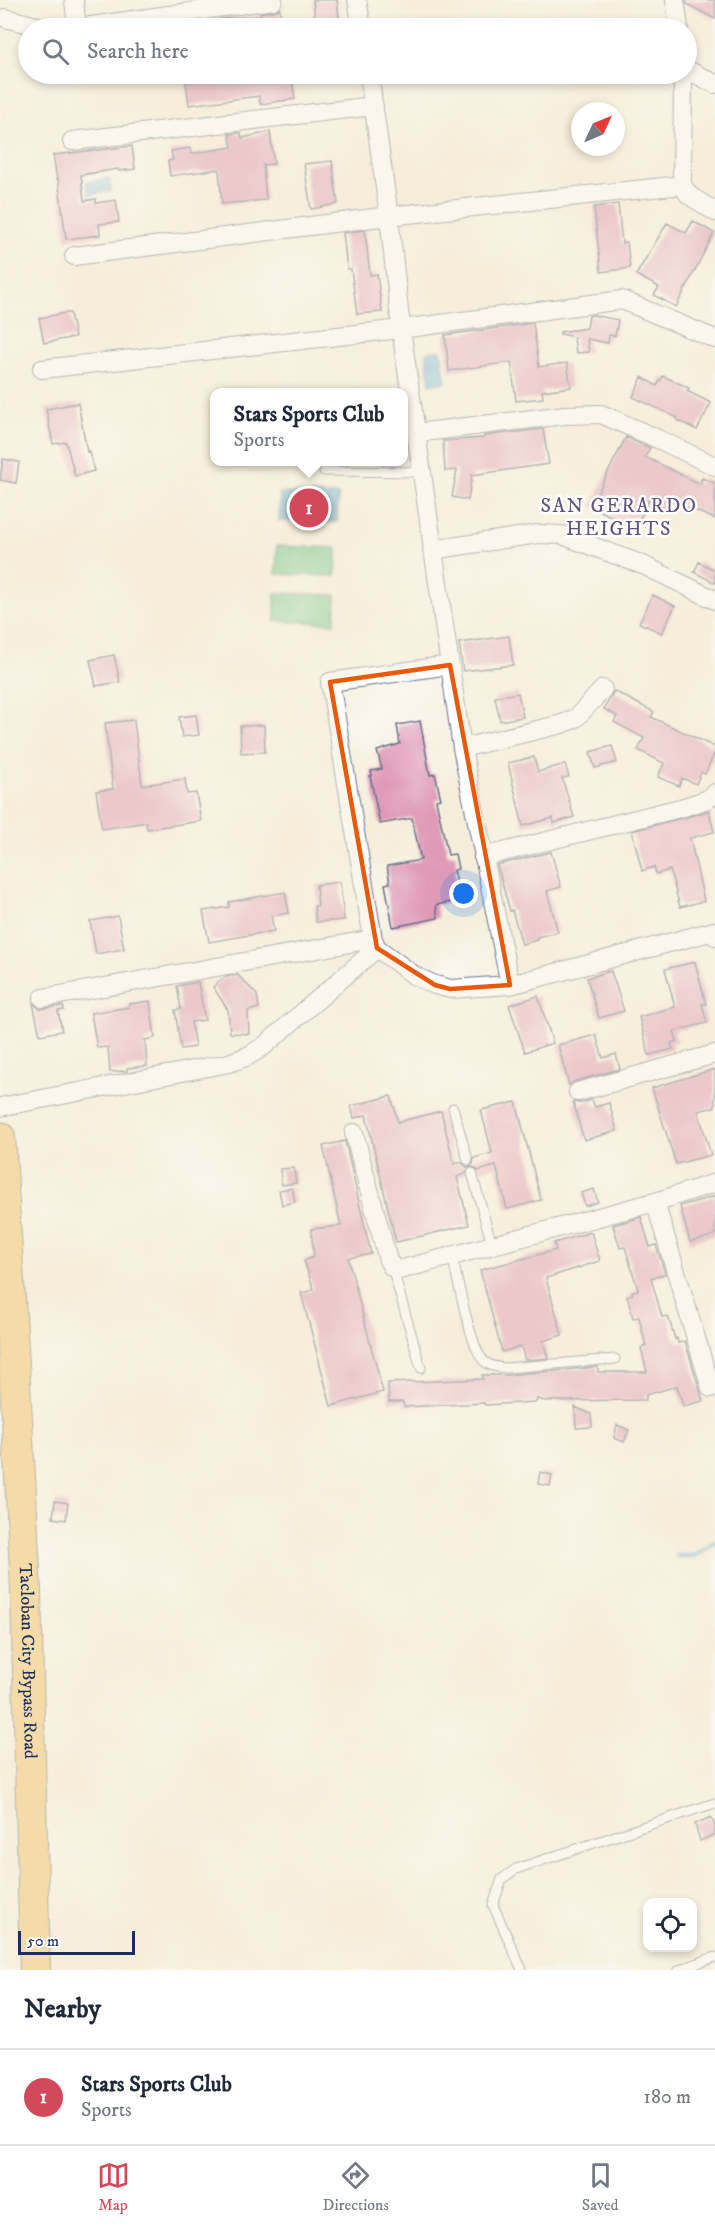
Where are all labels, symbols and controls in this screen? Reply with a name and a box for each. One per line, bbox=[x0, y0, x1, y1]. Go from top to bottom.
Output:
search box bbox=[18, 18, 697, 84]
icon: search bbox=[39, 35, 72, 68]
text: Search here bbox=[87, 38, 189, 65]
north arrow bbox=[571, 102, 625, 156]
popup bbox=[210, 388, 408, 466]
text: Stars Sports Club bbox=[234, 401, 384, 428]
text: Sports bbox=[234, 428, 284, 453]
pin: 1 bbox=[290, 486, 328, 530]
district label: SAN GERARDO HEIGHTS bbox=[541, 494, 697, 542]
your location bbox=[449, 879, 478, 908]
street label: Tacloban City Bypass Road bbox=[14, 1563, 41, 1759]
map controls bbox=[643, 1898, 697, 1952]
button: locate bbox=[643, 1898, 697, 1952]
scale bar bbox=[18, 1928, 135, 1956]
text: 50 m bbox=[27, 1931, 59, 1951]
text: Nearby bbox=[24, 1993, 101, 2026]
text: Stars Sports Club bbox=[81, 2071, 232, 2098]
text: 1 bbox=[40, 2085, 47, 2110]
text: 180 m bbox=[644, 2085, 691, 2110]
text: Sports bbox=[81, 2098, 132, 2123]
tab: Map bbox=[97, 2159, 130, 2215]
tab: Directions bbox=[323, 2159, 389, 2215]
tab: Saved bbox=[582, 2159, 619, 2215]

